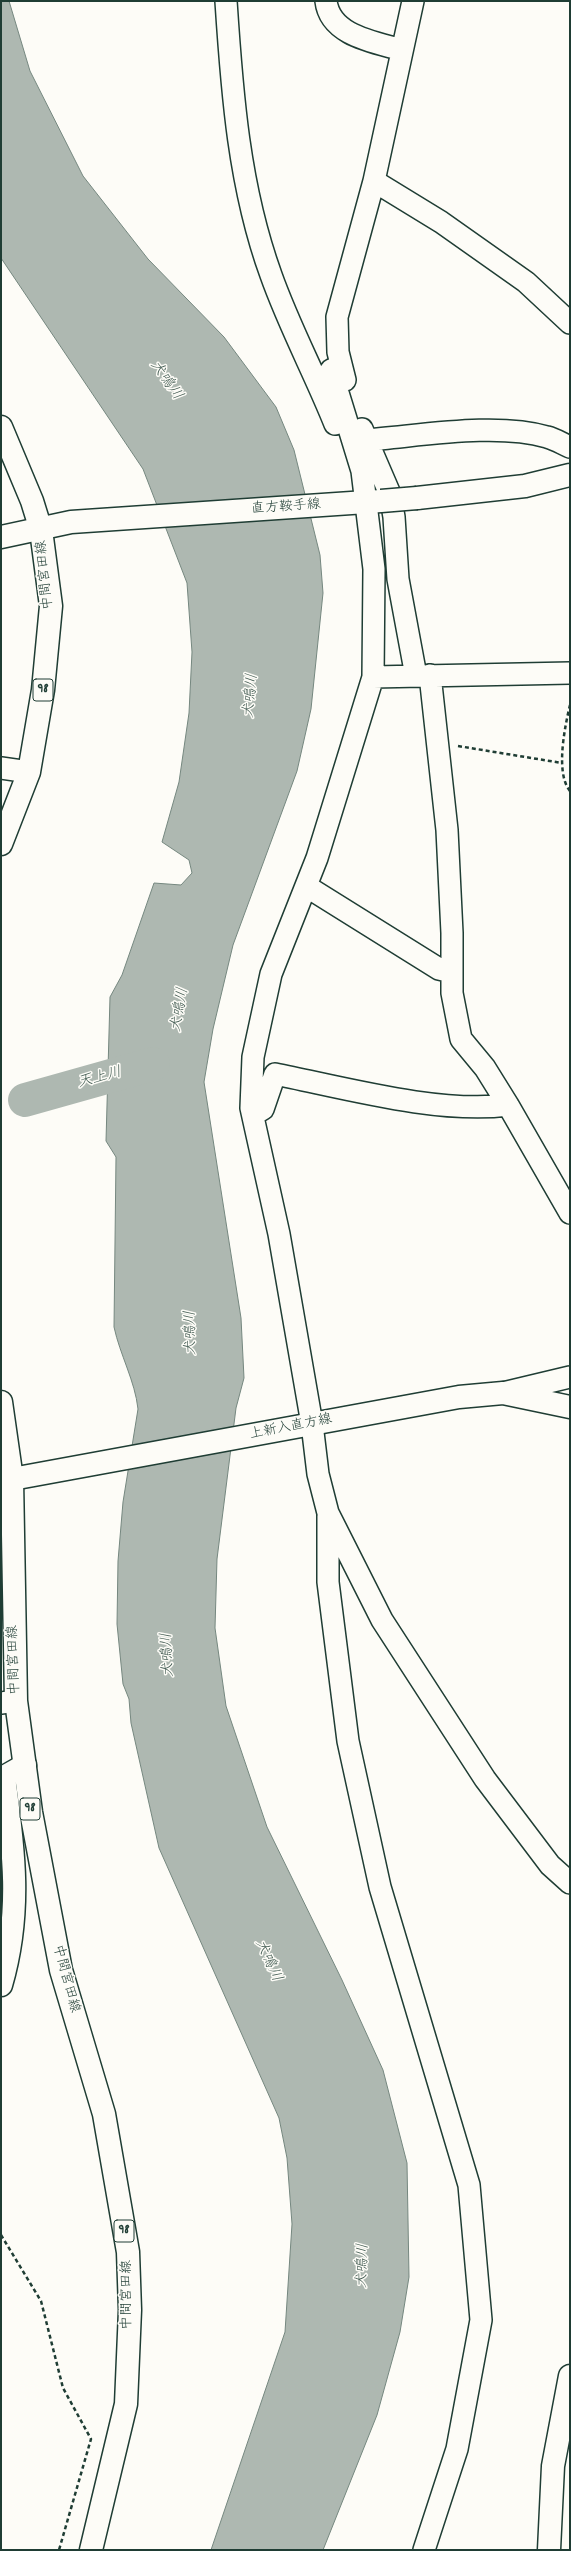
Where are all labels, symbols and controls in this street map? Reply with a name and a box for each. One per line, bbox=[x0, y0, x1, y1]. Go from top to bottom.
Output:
water label: 犬鳴川 bbox=[145, 357, 185, 405]
street label: 直方鞍手線 bbox=[250, 497, 322, 519]
street label: 中間宮田線 bbox=[34, 539, 58, 611]
water label: 犬鳴川 bbox=[241, 673, 263, 719]
road number: 98 bbox=[33, 679, 53, 701]
water label: 犬鳴川 bbox=[168, 986, 194, 1034]
water label: 天上川 bbox=[76, 1064, 124, 1094]
water label: 犬鳴川 bbox=[183, 1310, 201, 1356]
street label: 上新入直方線 bbox=[248, 1412, 334, 1444]
street label: 中間宮田線 bbox=[5, 1625, 25, 1695]
water label: 犬鳴川 bbox=[159, 1632, 179, 1678]
road number: 98 bbox=[20, 1798, 40, 1820]
water label: 犬鳴川 bbox=[249, 1937, 285, 1985]
street label: 中間宮田線 bbox=[48, 1943, 82, 2015]
road number: 98 bbox=[114, 2220, 134, 2242]
water label: 犬鳴川 bbox=[354, 2243, 374, 2289]
street label: 中間宮田線 bbox=[120, 2260, 136, 2330]

